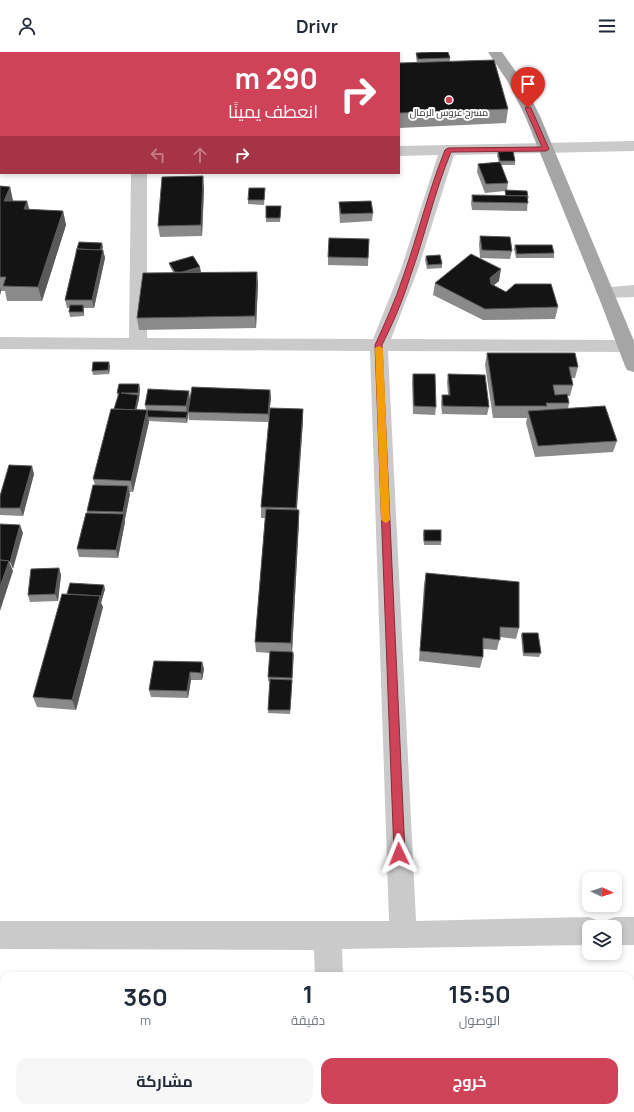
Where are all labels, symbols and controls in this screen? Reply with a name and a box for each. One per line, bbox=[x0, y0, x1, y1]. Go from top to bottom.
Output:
text: Drivr bbox=[296, 14, 338, 38]
icon: person bbox=[16, 15, 38, 37]
icon: menu bbox=[596, 15, 618, 37]
text: 290 m bbox=[235, 59, 318, 97]
pin bbox=[511, 67, 545, 108]
icon: right bbox=[332, 68, 384, 120]
icon: arrive bbox=[517, 73, 539, 95]
marker: مسرح عروس الرمال bbox=[444, 95, 454, 105]
text: انعطف يمينًا bbox=[228, 99, 318, 123]
place label: مسرح عروس الرمال bbox=[410, 105, 488, 119]
icon: left bbox=[147, 144, 169, 166]
icon: ahead bbox=[189, 144, 211, 166]
icon: right bbox=[231, 144, 253, 166]
position arrow bbox=[378, 833, 420, 875]
north arrow bbox=[582, 872, 622, 912]
map controls bbox=[582, 872, 622, 960]
button: layers bbox=[582, 920, 622, 960]
text: 1 bbox=[303, 977, 313, 1010]
text: 15:50 bbox=[448, 977, 511, 1010]
text: 360 bbox=[123, 980, 168, 1013]
text: m bbox=[140, 1011, 151, 1029]
text: دقيقة bbox=[291, 1011, 325, 1029]
text: الوصول bbox=[459, 1011, 500, 1029]
button: مشاركة bbox=[16, 1058, 313, 1104]
button: خروج bbox=[321, 1058, 618, 1104]

